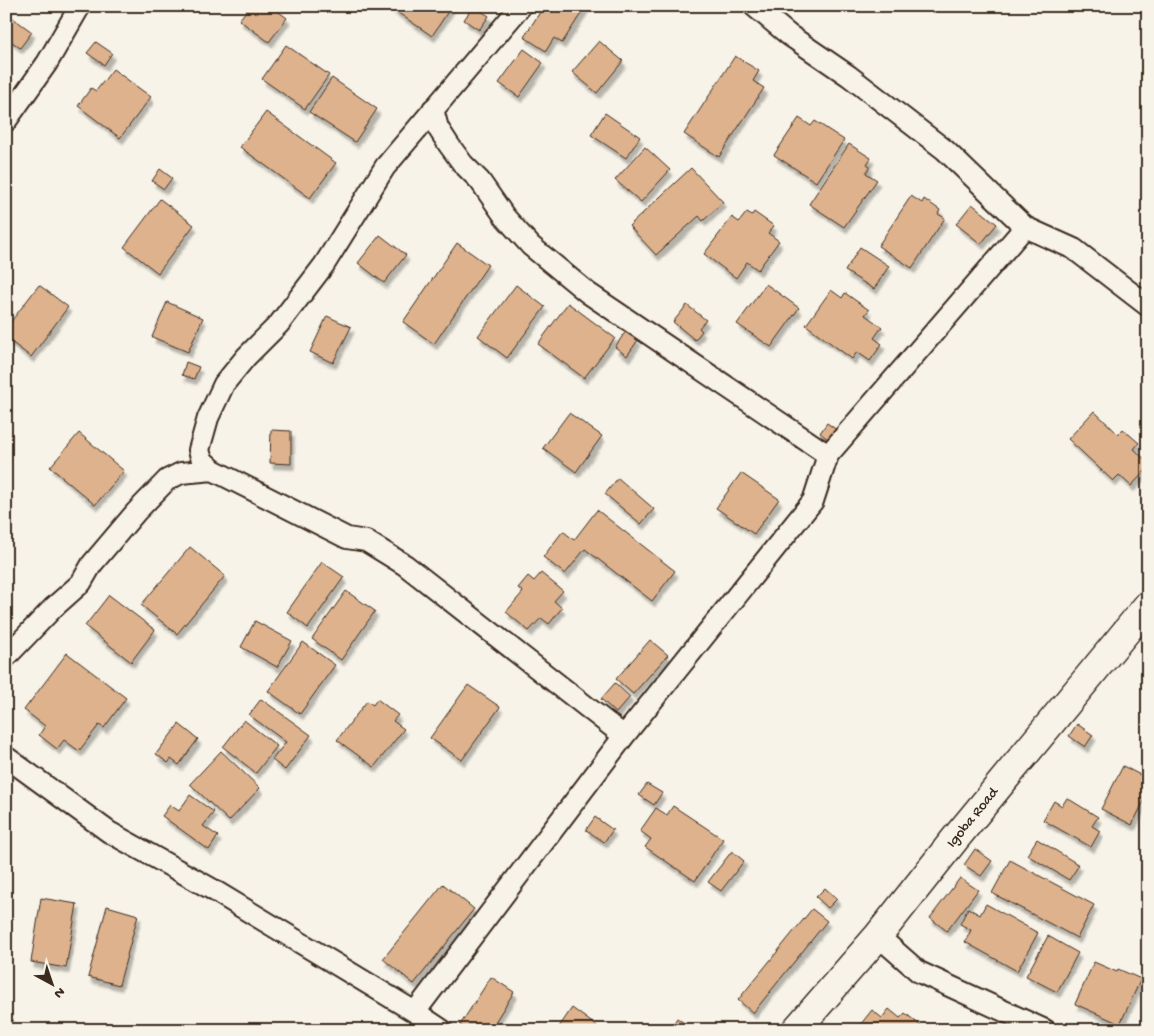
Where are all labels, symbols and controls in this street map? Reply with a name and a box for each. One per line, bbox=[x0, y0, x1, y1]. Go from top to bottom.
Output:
street label: Igoba Road bbox=[943, 783, 1004, 852]
north arrow bbox=[28, 958, 78, 1008]
text: N bbox=[50, 983, 68, 1001]

